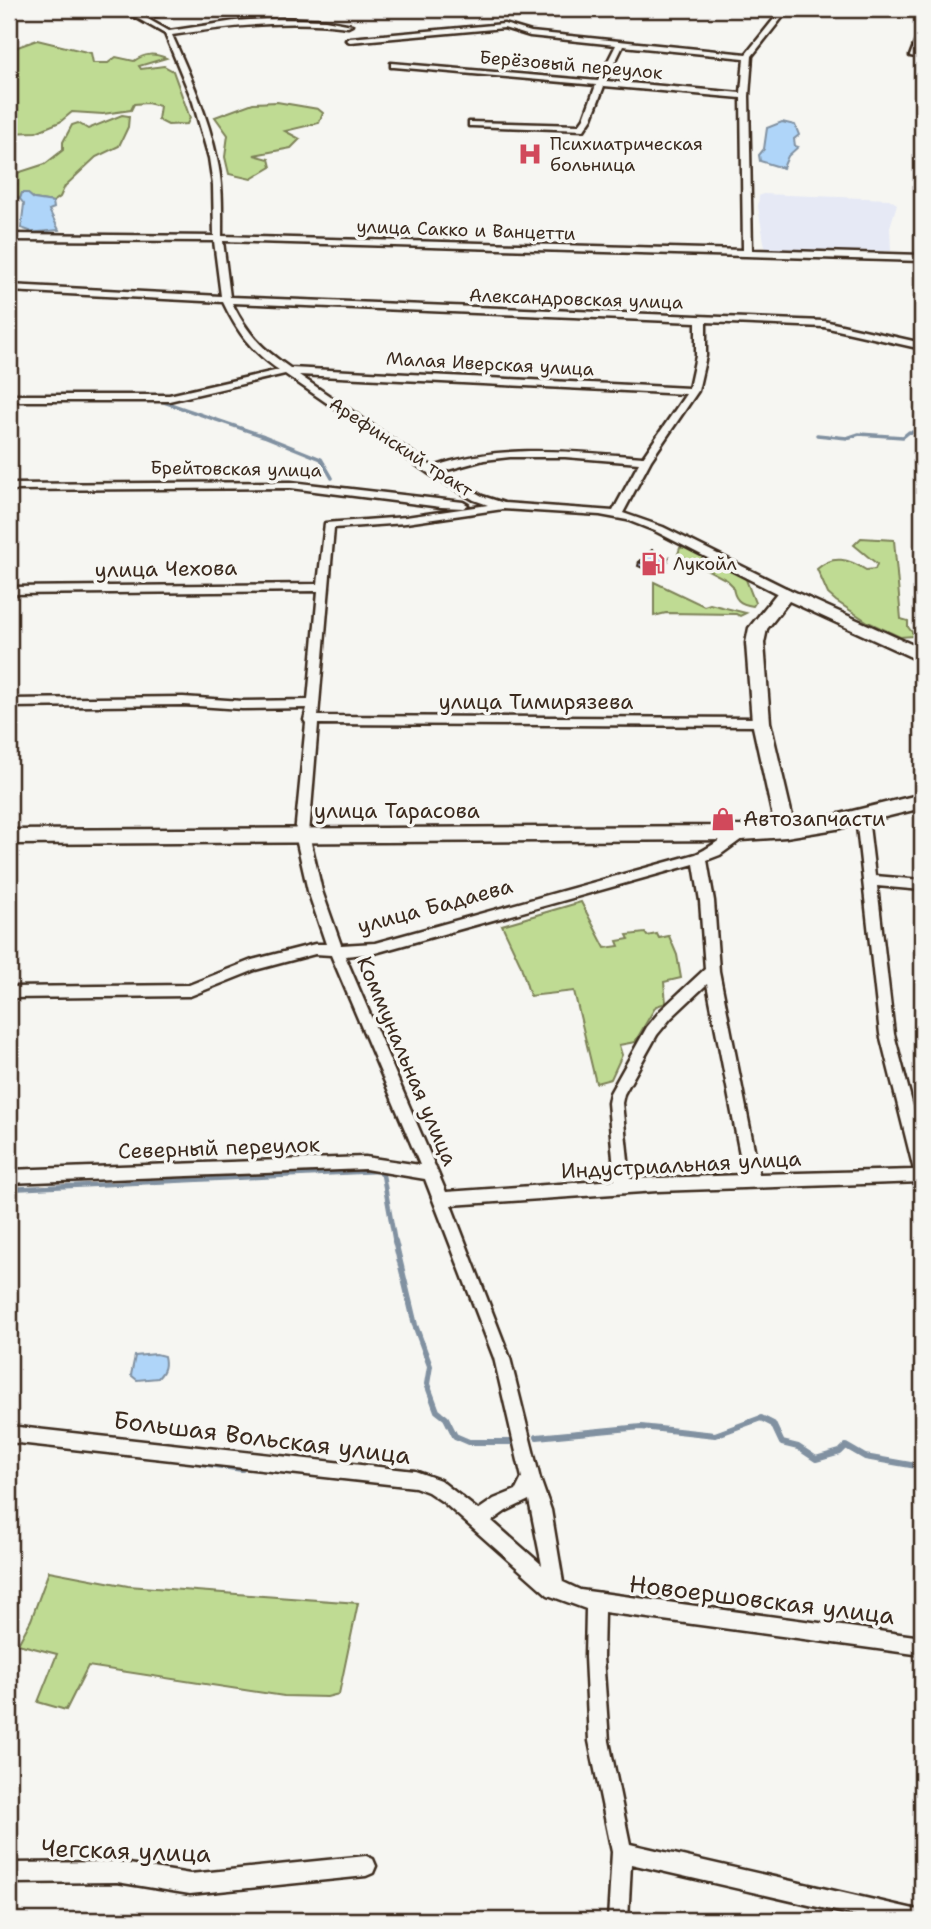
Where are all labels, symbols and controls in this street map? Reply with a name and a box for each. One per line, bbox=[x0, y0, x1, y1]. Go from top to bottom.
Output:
street label: Берёзовый переулок bbox=[478, 45, 664, 85]
place label: Психиатрическая больница bbox=[550, 132, 703, 177]
hospital icon: Психиатрическая больница bbox=[516, 140, 544, 168]
street label: улица Сакко и Ванцетти bbox=[356, 214, 576, 246]
street label: Александровская улица bbox=[469, 283, 683, 315]
street label: Малая Иверская улица bbox=[385, 347, 595, 381]
street label: Арефинский тракт bbox=[325, 392, 478, 503]
street label: Брейтовская улица bbox=[150, 456, 322, 482]
fuel station icon: Лукойл bbox=[639, 550, 667, 578]
place label: Лукойл bbox=[673, 552, 737, 576]
street label: улица Чехова bbox=[95, 554, 237, 584]
street label: улица Тимирязева bbox=[439, 688, 633, 716]
street label: улица Тарасова bbox=[314, 797, 480, 825]
shop icon: Автозапчасти bbox=[709, 805, 737, 833]
place label: Автозапчасти bbox=[743, 805, 886, 833]
street label: улица Бадаева bbox=[354, 872, 516, 940]
street label: Коммунальная улица bbox=[350, 952, 464, 1170]
street label: Северный переулок bbox=[118, 1130, 320, 1166]
street label: Индустриальная улица bbox=[560, 1145, 802, 1185]
street label: Большая Вольская улица bbox=[111, 1404, 413, 1472]
street label: Новоершовская улица bbox=[627, 1568, 897, 1632]
street label: Чегская улица bbox=[40, 1832, 212, 1870]

